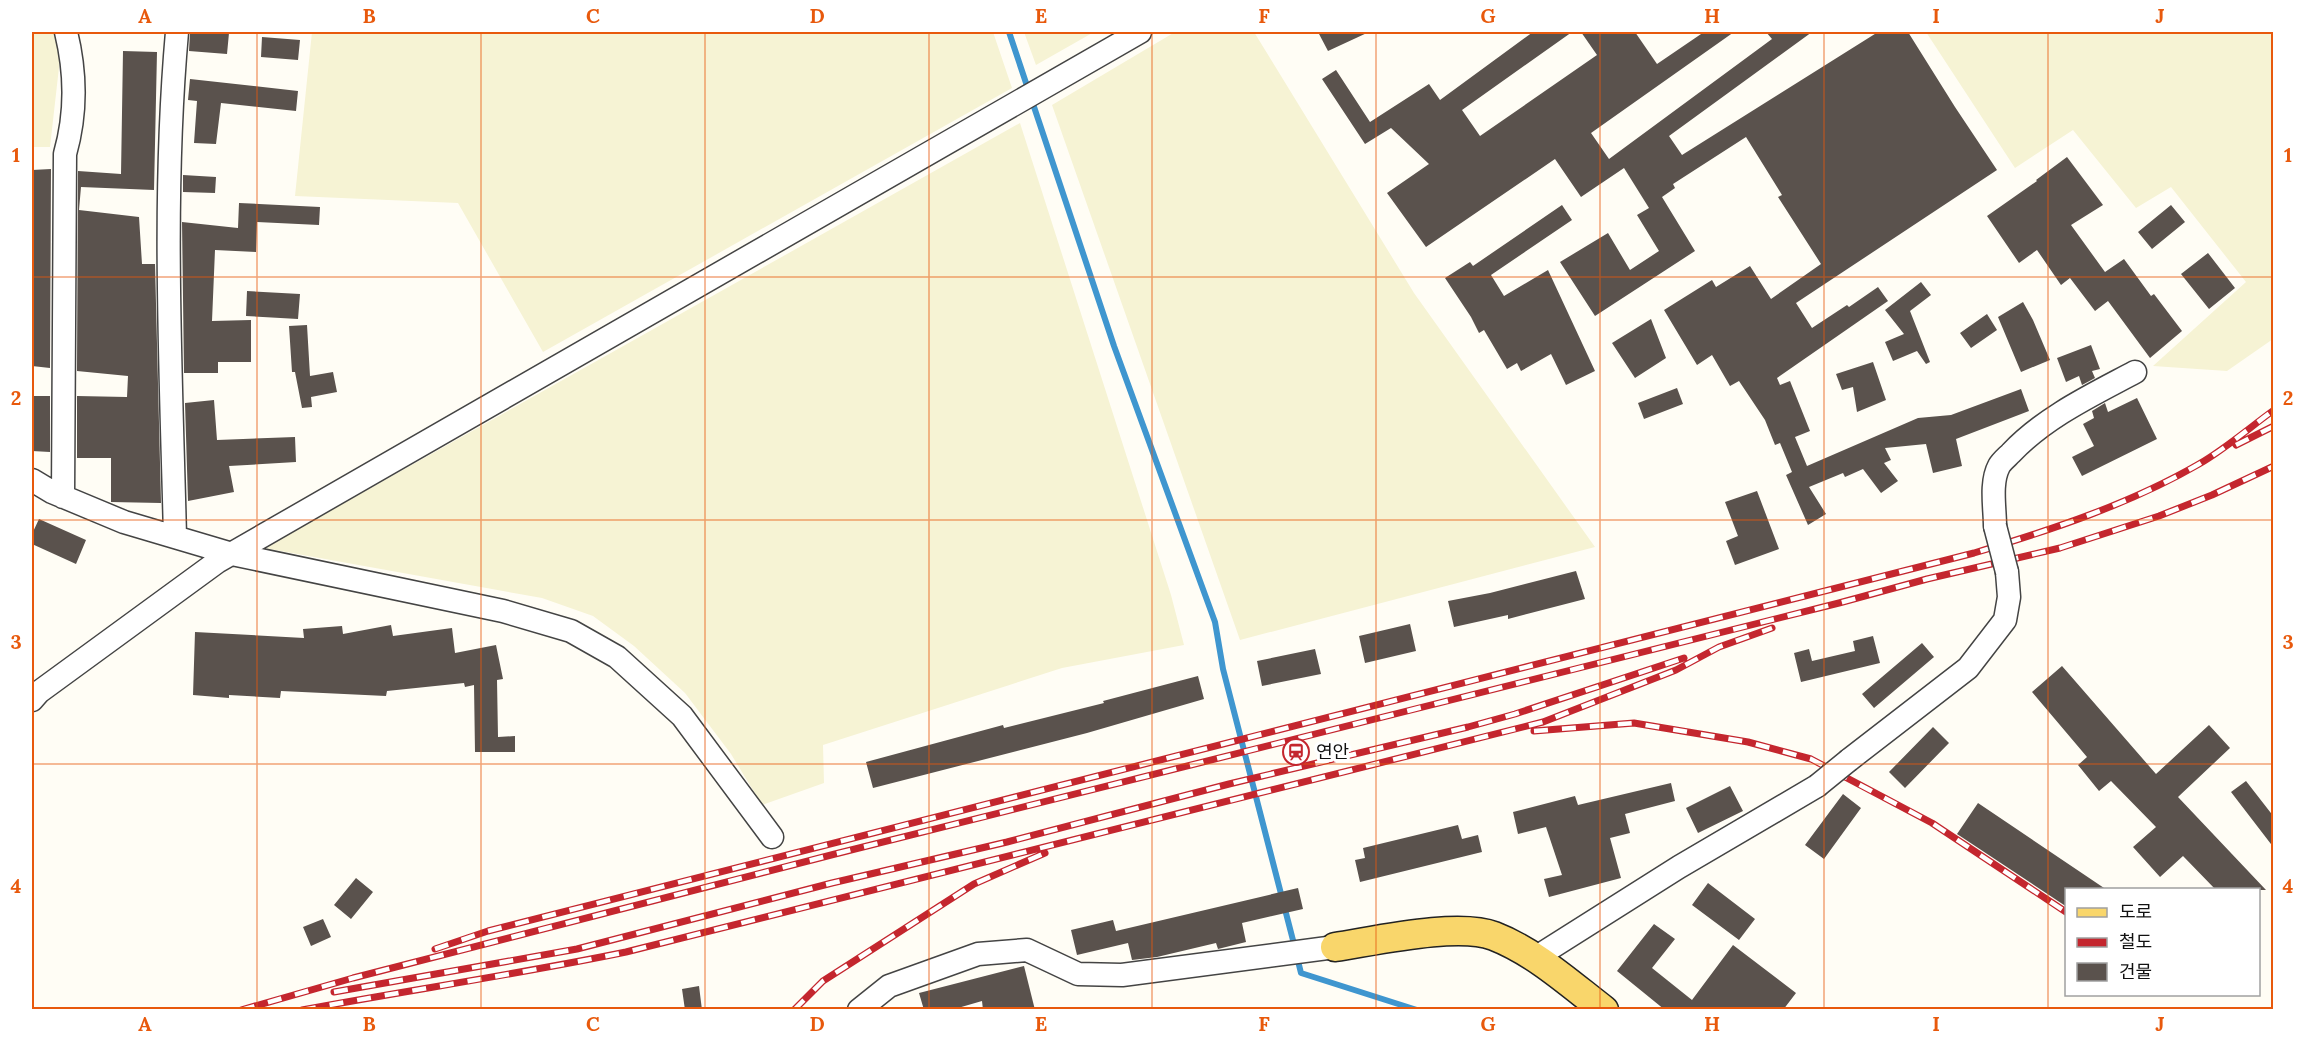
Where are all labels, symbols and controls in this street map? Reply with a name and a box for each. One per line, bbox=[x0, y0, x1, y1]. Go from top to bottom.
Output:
text: A bbox=[138, 3, 152, 28]
text: B bbox=[362, 3, 376, 28]
text: C bbox=[586, 3, 600, 28]
text: D bbox=[809, 3, 825, 28]
text: E bbox=[1035, 3, 1047, 28]
text: F bbox=[1258, 3, 1270, 28]
text: G bbox=[1480, 3, 1496, 28]
text: H bbox=[1704, 3, 1720, 28]
text: I bbox=[1932, 3, 1940, 28]
text: J bbox=[2155, 3, 2165, 28]
text: 1 bbox=[12, 142, 20, 167]
text: 1 bbox=[2284, 142, 2292, 167]
text: 2 bbox=[11, 385, 21, 410]
text: 2 bbox=[2283, 385, 2293, 410]
text: 3 bbox=[10, 629, 22, 654]
text: 3 bbox=[2282, 629, 2294, 654]
station icon: 연안 bbox=[1281, 737, 1311, 767]
place label: 연안 bbox=[1316, 740, 1349, 763]
text: 4 bbox=[11, 873, 22, 898]
text: 4 bbox=[2283, 873, 2294, 898]
legend bbox=[2065, 888, 2260, 996]
text: 도로 bbox=[2119, 900, 2152, 923]
text: 철도 bbox=[2119, 930, 2152, 953]
text: 건물 bbox=[2119, 960, 2152, 983]
text: A bbox=[138, 1011, 152, 1036]
text: B bbox=[362, 1011, 376, 1036]
text: C bbox=[586, 1011, 600, 1036]
text: D bbox=[809, 1011, 825, 1036]
text: E bbox=[1035, 1011, 1047, 1036]
text: F bbox=[1258, 1011, 1270, 1036]
text: G bbox=[1480, 1011, 1496, 1036]
text: H bbox=[1704, 1011, 1720, 1036]
text: I bbox=[1932, 1011, 1940, 1036]
text: J bbox=[2155, 1011, 2165, 1036]

